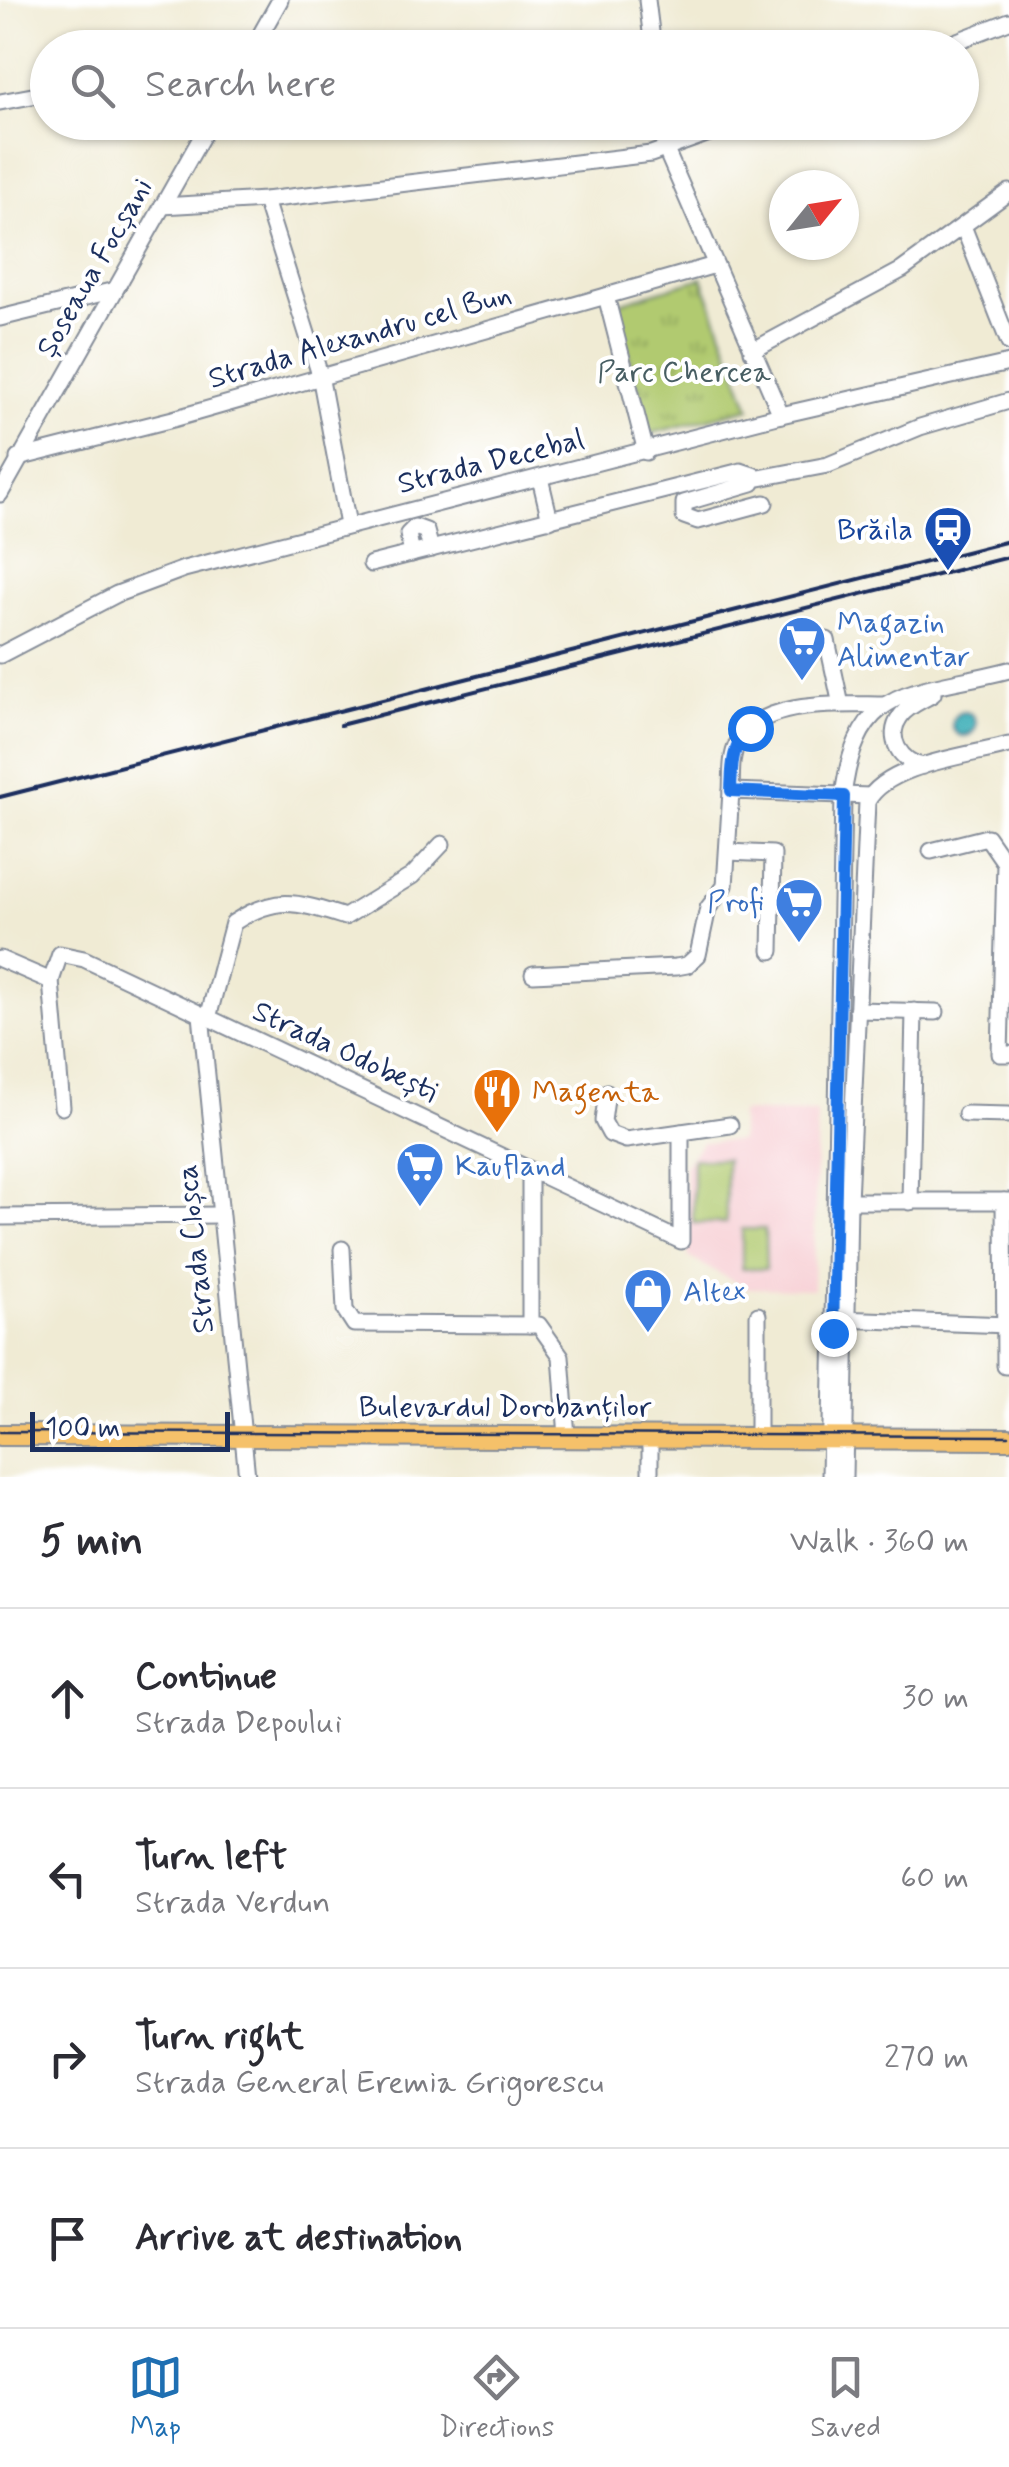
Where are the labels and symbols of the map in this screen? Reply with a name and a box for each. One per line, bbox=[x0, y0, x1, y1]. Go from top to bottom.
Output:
north arrow bbox=[769, 170, 859, 260]
street label: Șoseaua Focșani bbox=[28, 171, 162, 365]
street label: Strada Alexandru cel Bun bbox=[204, 275, 516, 399]
park label: Parc Chercea bbox=[597, 353, 772, 392]
street label: Strada Decebal bbox=[394, 420, 588, 504]
station icon: Brăila bbox=[922, 504, 974, 572]
place label: Brăila bbox=[837, 511, 913, 550]
place label: Magazin Alimentar bbox=[837, 604, 970, 677]
supermarket icon: Magazin Alimentar bbox=[776, 614, 828, 682]
route start bbox=[728, 706, 774, 752]
supermarket icon: Profi bbox=[773, 876, 825, 944]
place label: Profi bbox=[707, 883, 764, 922]
street label: Strada Odobești bbox=[246, 992, 444, 1112]
restaurant icon: Magenta bbox=[471, 1066, 523, 1134]
place label: Magenta bbox=[532, 1073, 660, 1115]
supermarket icon: Kaufland bbox=[394, 1140, 446, 1208]
place label: Kaufland bbox=[455, 1147, 566, 1186]
street label: Strada Cloșca bbox=[168, 1163, 224, 1335]
shop icon: Altex bbox=[622, 1266, 674, 1334]
place label: Altex bbox=[683, 1273, 746, 1312]
route end bbox=[811, 1311, 857, 1357]
street label: Bulevardul Dorobanților bbox=[359, 1388, 652, 1427]
scale bar bbox=[30, 1407, 230, 1452]

